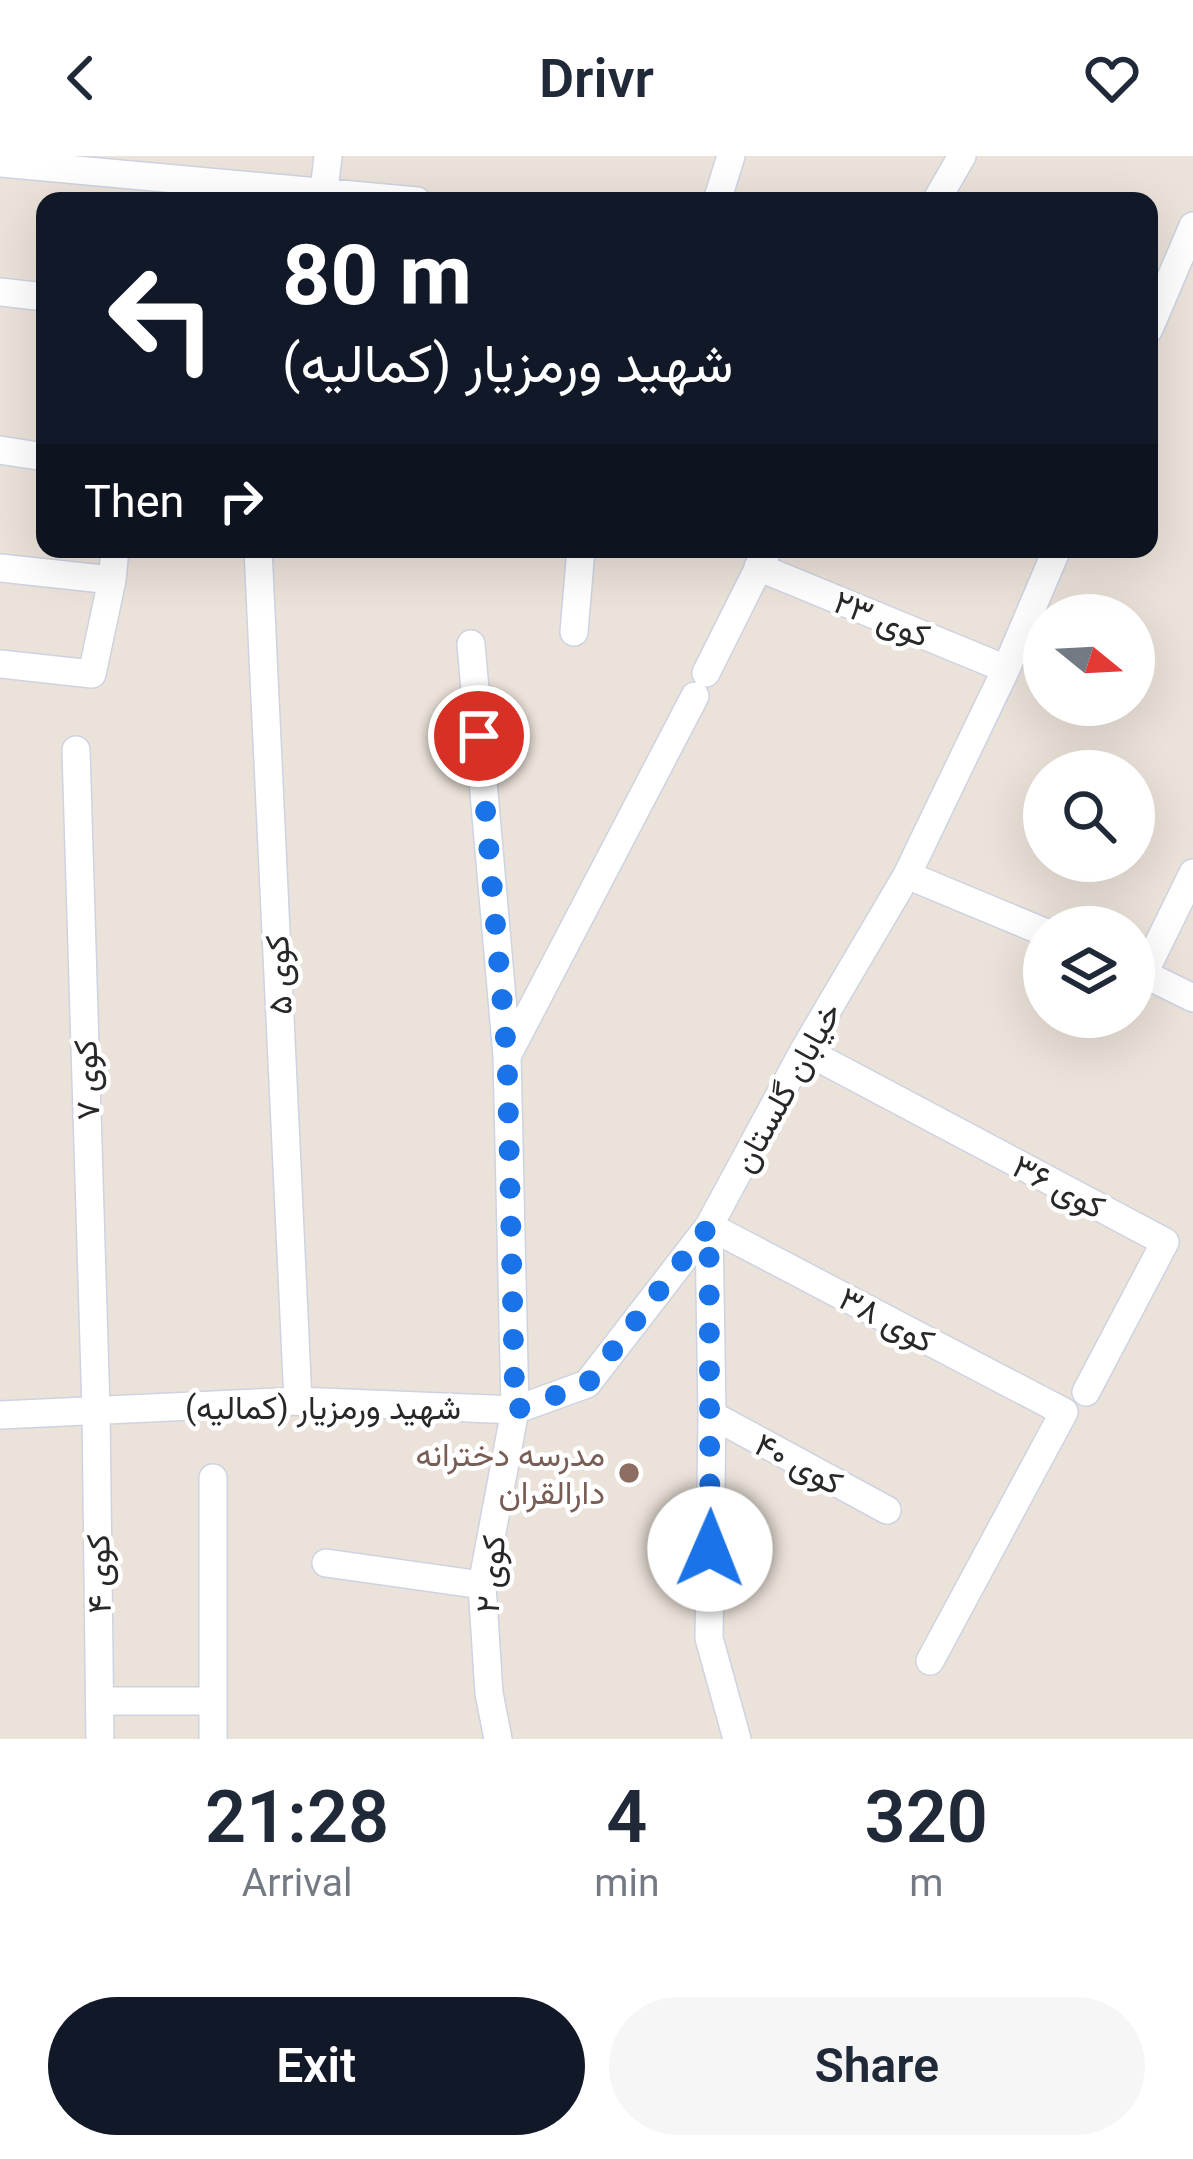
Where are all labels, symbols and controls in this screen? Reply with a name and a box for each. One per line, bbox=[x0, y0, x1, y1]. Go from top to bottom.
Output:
icon: back bbox=[48, 45, 114, 111]
icon: heart bbox=[1079, 45, 1145, 111]
text: Drivr bbox=[539, 47, 654, 110]
text: 80 m bbox=[282, 226, 472, 325]
icon: left bbox=[84, 240, 240, 396]
text: شهید ورمزیار (کمالیه) bbox=[282, 332, 733, 395]
icon: right bbox=[208, 468, 274, 534]
text: Then bbox=[84, 475, 184, 528]
street label: کوی ۲۳ bbox=[828, 582, 935, 656]
north arrow bbox=[1023, 594, 1155, 726]
map controls bbox=[1023, 594, 1155, 1038]
pin bbox=[428, 685, 530, 787]
icon: arrive bbox=[446, 703, 512, 769]
button: search bbox=[1023, 750, 1155, 882]
button: layers bbox=[1023, 906, 1155, 1038]
street label: کوی ۵ bbox=[257, 934, 301, 1016]
street label: خیابان گلستان bbox=[724, 995, 849, 1179]
street label: کوی ۷ bbox=[66, 1039, 108, 1121]
street label: کوی ۳۶ bbox=[1006, 1146, 1111, 1228]
street label: کوی ۳۸ bbox=[832, 1278, 941, 1361]
street label: شهید ورمزیار (کمالیه) bbox=[185, 1388, 461, 1428]
street label: کوی ۴۰ bbox=[748, 1424, 849, 1504]
place label: مدرسه دخترانه دارالقران bbox=[415, 1435, 605, 1513]
marker: مدرسه دخترانه دارالقران bbox=[616, 1460, 642, 1486]
position arrow bbox=[647, 1486, 773, 1612]
street label: کوی ۲ bbox=[468, 1533, 514, 1615]
street label: کوی ۴ bbox=[78, 1534, 120, 1614]
text: 21:28 bbox=[205, 1775, 389, 1860]
text: 4 bbox=[606, 1775, 647, 1860]
text: 320 bbox=[865, 1775, 988, 1860]
text: Arrival bbox=[242, 1860, 352, 1906]
text: min bbox=[594, 1860, 659, 1906]
text: m bbox=[909, 1860, 943, 1906]
button: Exit bbox=[48, 1997, 585, 2135]
button: Share bbox=[609, 1997, 1145, 2135]

